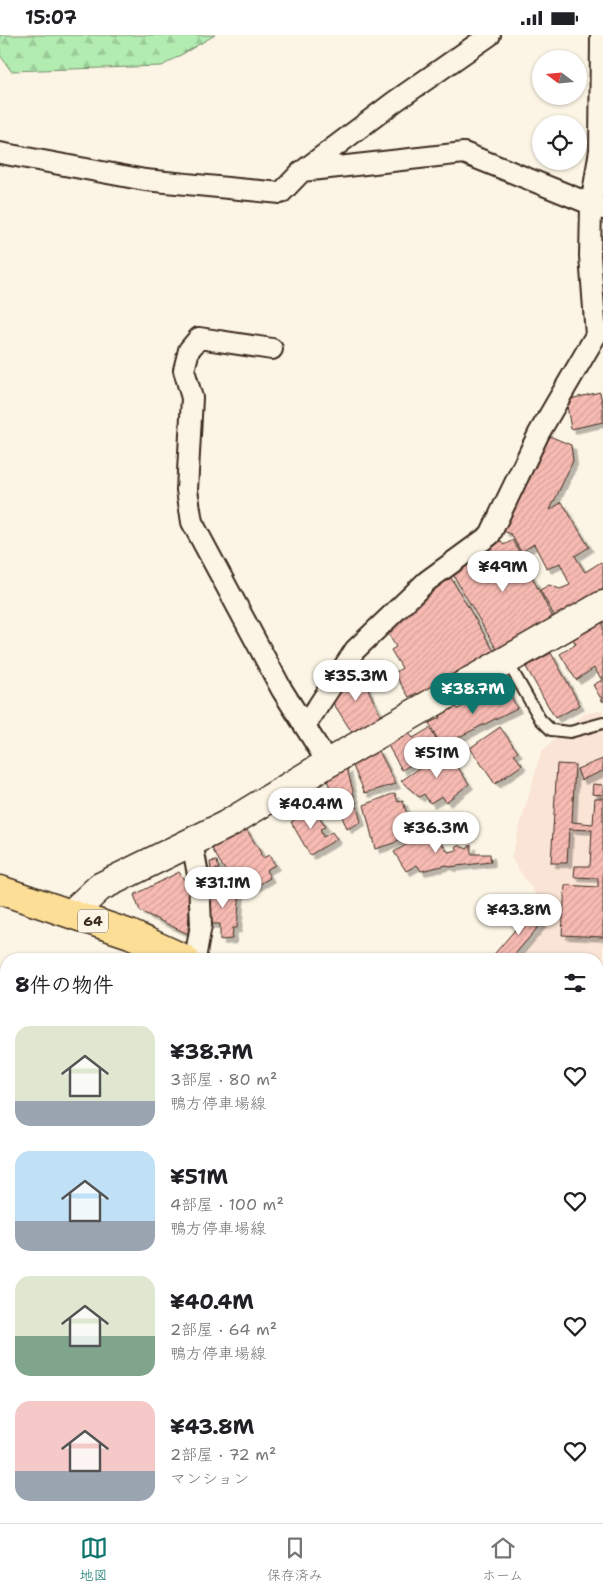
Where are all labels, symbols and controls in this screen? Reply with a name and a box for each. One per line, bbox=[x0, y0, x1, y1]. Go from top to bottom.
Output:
text: 15:07 bbox=[25, 5, 77, 30]
north arrow bbox=[532, 50, 588, 105]
map controls bbox=[532, 50, 587, 170]
button: locate bbox=[532, 115, 587, 170]
pin: ¥49M bbox=[473, 551, 533, 593]
text: ¥49M bbox=[478, 556, 528, 577]
pin: ¥35.3M bbox=[315, 659, 397, 702]
text: ¥35.3M bbox=[324, 665, 388, 686]
pin: ¥38.7M bbox=[432, 673, 514, 715]
text: ¥38.7M bbox=[441, 678, 505, 699]
pin: ¥51M bbox=[407, 737, 467, 779]
text: ¥51M bbox=[415, 742, 459, 763]
pin: ¥40.4M bbox=[270, 787, 352, 830]
text: ¥40.4M bbox=[279, 793, 343, 814]
pin: ¥36.3M bbox=[395, 811, 477, 854]
text: ¥36.3M bbox=[403, 817, 469, 838]
pin: ¥31.1M bbox=[182, 867, 264, 909]
text: ¥31.1M bbox=[196, 872, 251, 893]
pin: ¥43.8M bbox=[478, 893, 560, 936]
text: ¥43.8M bbox=[487, 899, 551, 920]
road number: 64 bbox=[78, 909, 108, 933]
icon: filters bbox=[561, 969, 589, 997]
text: 8件の物件 bbox=[15, 971, 114, 999]
text: ¥38.7M bbox=[170, 1038, 253, 1066]
icon: home bbox=[55, 1046, 115, 1106]
icon: heart bbox=[561, 1062, 589, 1090]
text: 3部屋 · 80 m² bbox=[170, 1069, 277, 1090]
text: 鴨方停車場線 bbox=[170, 1093, 266, 1114]
text: ¥51M bbox=[170, 1163, 228, 1191]
icon: home bbox=[55, 1171, 115, 1231]
icon: heart bbox=[561, 1187, 589, 1215]
text: 4部屋 · 100 m² bbox=[170, 1194, 284, 1215]
text: 鴨方停車場線 bbox=[170, 1218, 266, 1239]
text: ¥40.4M bbox=[170, 1288, 254, 1316]
icon: home bbox=[55, 1296, 115, 1356]
icon: heart bbox=[561, 1312, 589, 1340]
text: 2部屋 · 64 m² bbox=[170, 1319, 277, 1340]
text: 鴨方停車場線 bbox=[170, 1343, 266, 1364]
text: ¥43.8M bbox=[170, 1413, 254, 1441]
icon: home bbox=[55, 1421, 115, 1481]
icon: heart bbox=[561, 1437, 589, 1465]
text: 2部屋 · 72 m² bbox=[170, 1444, 276, 1465]
text: マンション bbox=[170, 1468, 249, 1489]
tab: 地図 bbox=[80, 1534, 108, 1584]
tab: 保存済み bbox=[267, 1534, 323, 1584]
tab: ホーム bbox=[482, 1534, 523, 1584]

